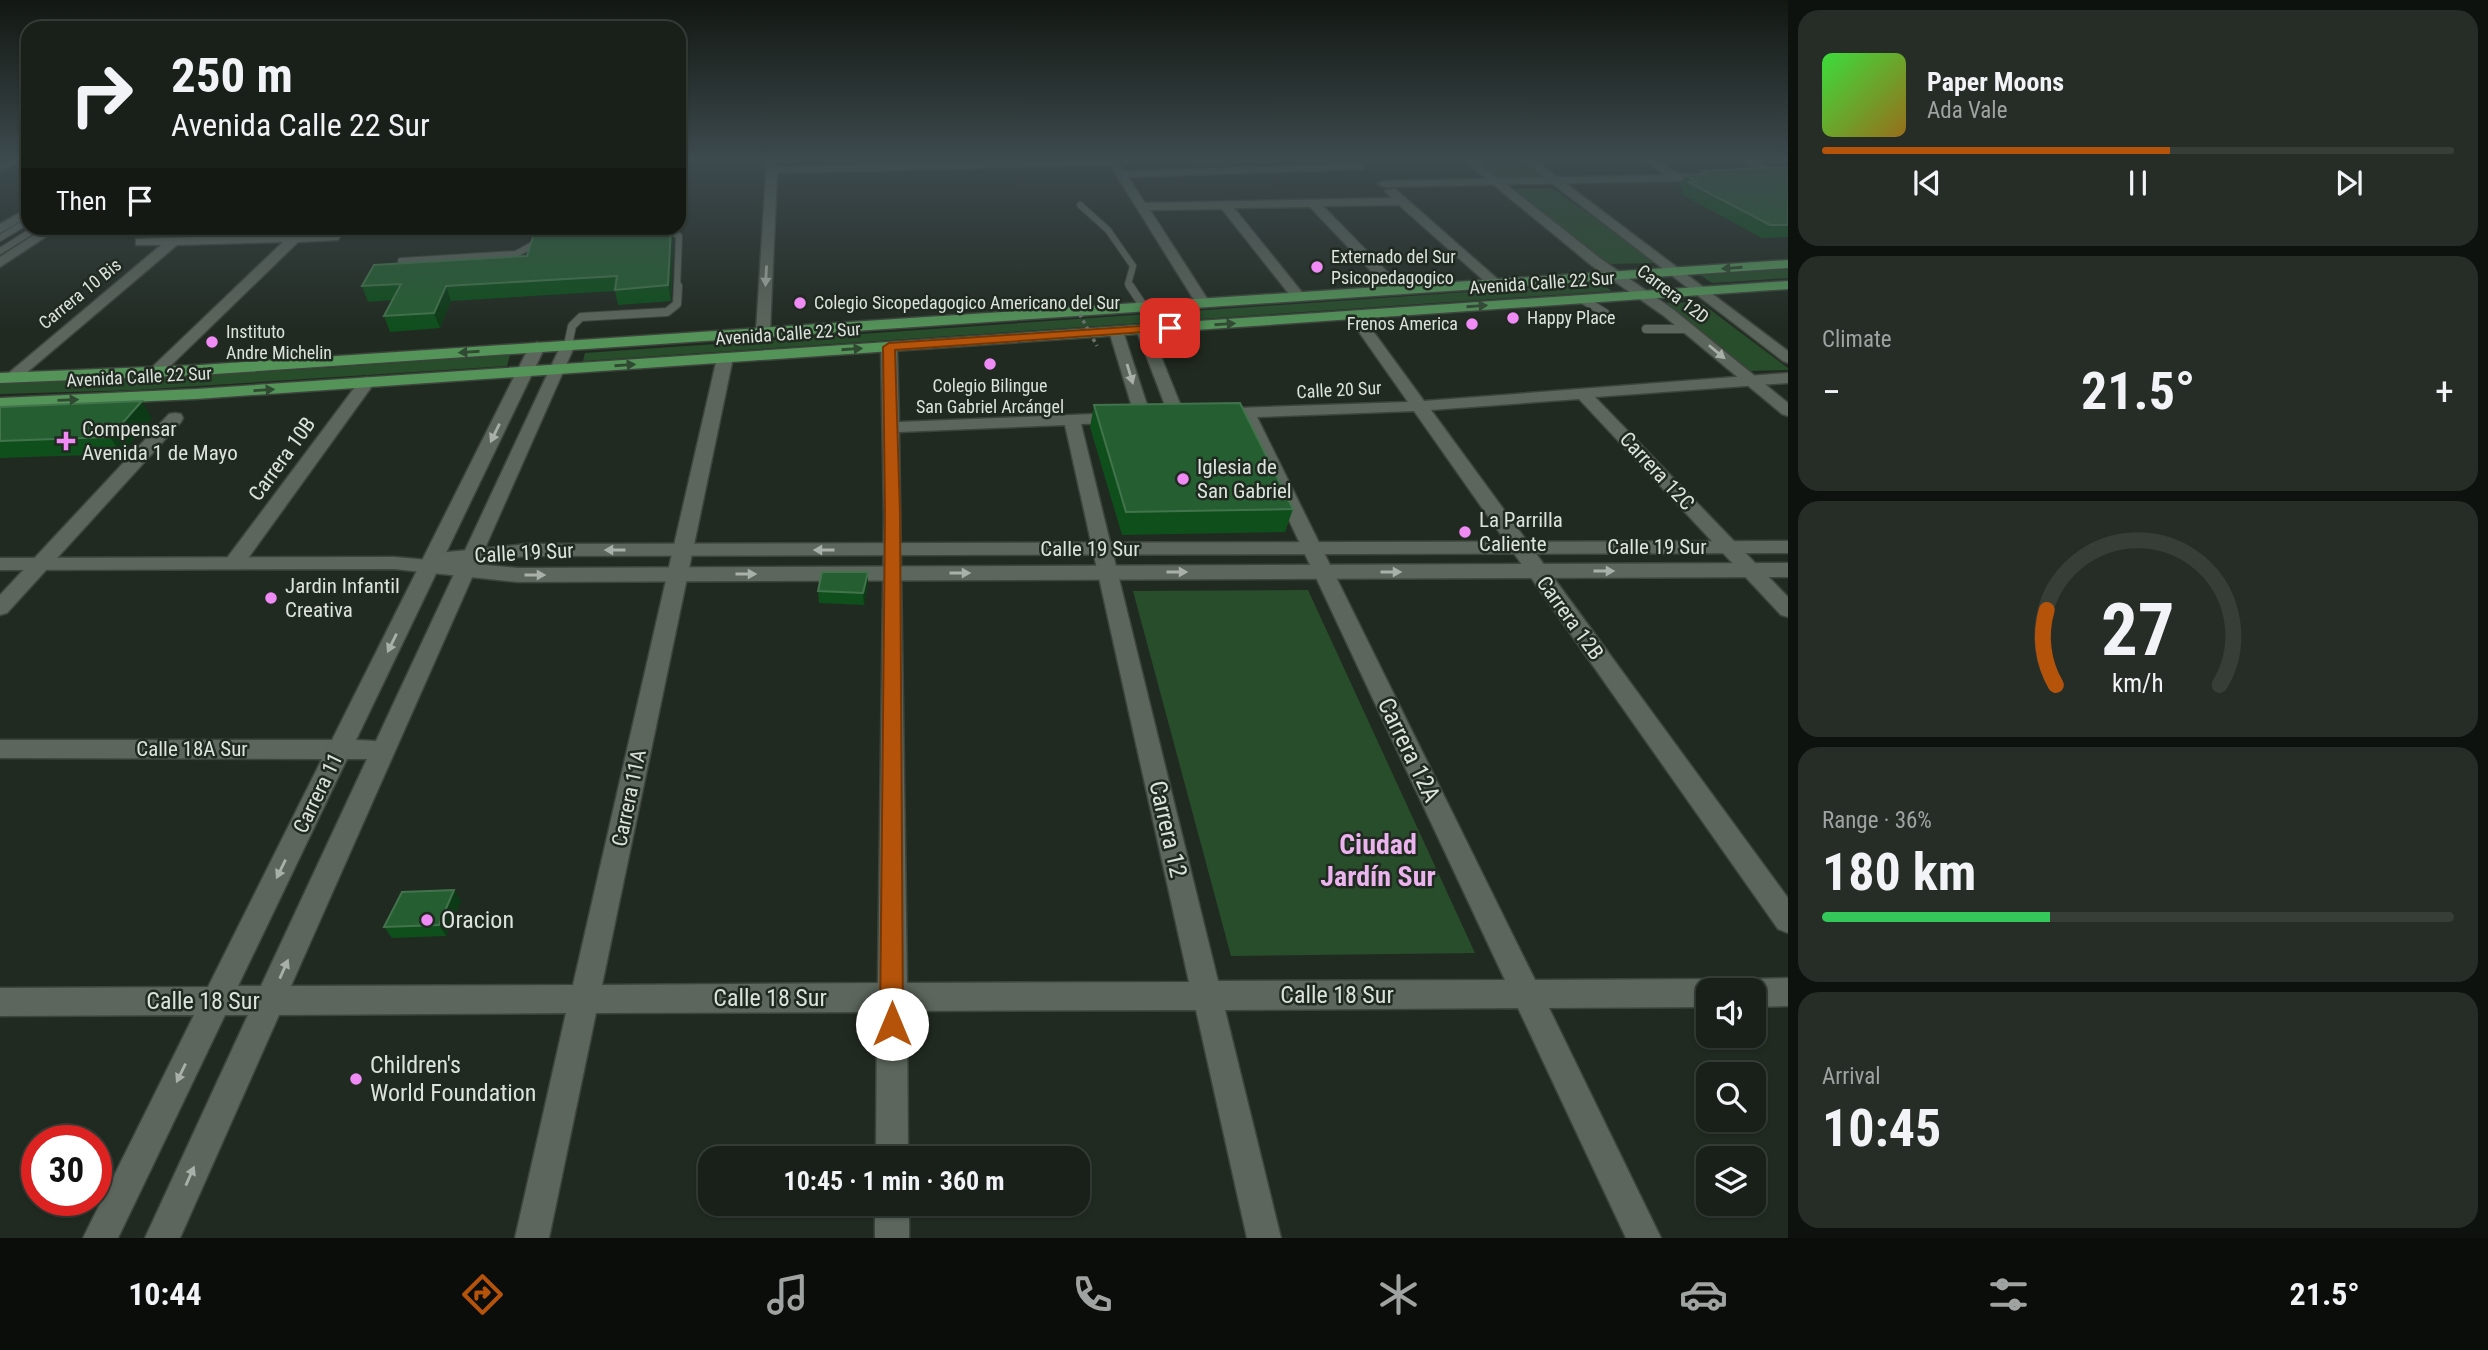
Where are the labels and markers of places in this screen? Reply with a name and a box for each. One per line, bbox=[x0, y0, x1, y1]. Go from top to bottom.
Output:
place label: Externado del Sur Psicopedagogico bbox=[1331, 246, 1456, 288]
marker: Externado del Sur Psicopedagogico bbox=[1309, 259, 1325, 275]
place label: Colegio Sicopedagogico Americano del Sur bbox=[814, 292, 1121, 313]
marker: Colegio Sicopedagogico Americano del Sur bbox=[792, 295, 808, 311]
pin bbox=[1140, 298, 1200, 358]
place label: Happy Place bbox=[1527, 307, 1616, 328]
marker: Happy Place bbox=[1505, 310, 1521, 326]
place label: Frenos America bbox=[1347, 313, 1458, 334]
marker: Frenos America bbox=[1464, 316, 1480, 332]
place label: Instituto Andre Michelin bbox=[226, 321, 332, 363]
marker: Instituto Andre Michelin bbox=[204, 334, 220, 350]
marker: Colegio Bilingue San Gabriel Arcángel bbox=[982, 356, 998, 372]
place label: Colegio Bilingue San Gabriel Arcángel bbox=[916, 375, 1064, 417]
place label: Compensar Avenida 1 de Mayo bbox=[82, 417, 238, 465]
marker: Compensar Avenida 1 de Mayo bbox=[56, 431, 76, 451]
place label: Iglesia de San Gabriel bbox=[1197, 455, 1292, 503]
marker: Iglesia de San Gabriel bbox=[1175, 471, 1191, 487]
place label: La Parrilla Caliente bbox=[1479, 508, 1563, 556]
marker: La Parrilla Caliente bbox=[1457, 524, 1473, 540]
place label: Jardin Infantil Creativa bbox=[285, 574, 400, 622]
marker: Jardin Infantil Creativa bbox=[263, 590, 279, 606]
place label: Oracion bbox=[441, 906, 514, 934]
marker: Oracion bbox=[419, 912, 435, 928]
place label: Children's World Foundation bbox=[370, 1051, 536, 1107]
marker: Children's World Foundation bbox=[348, 1071, 364, 1087]

